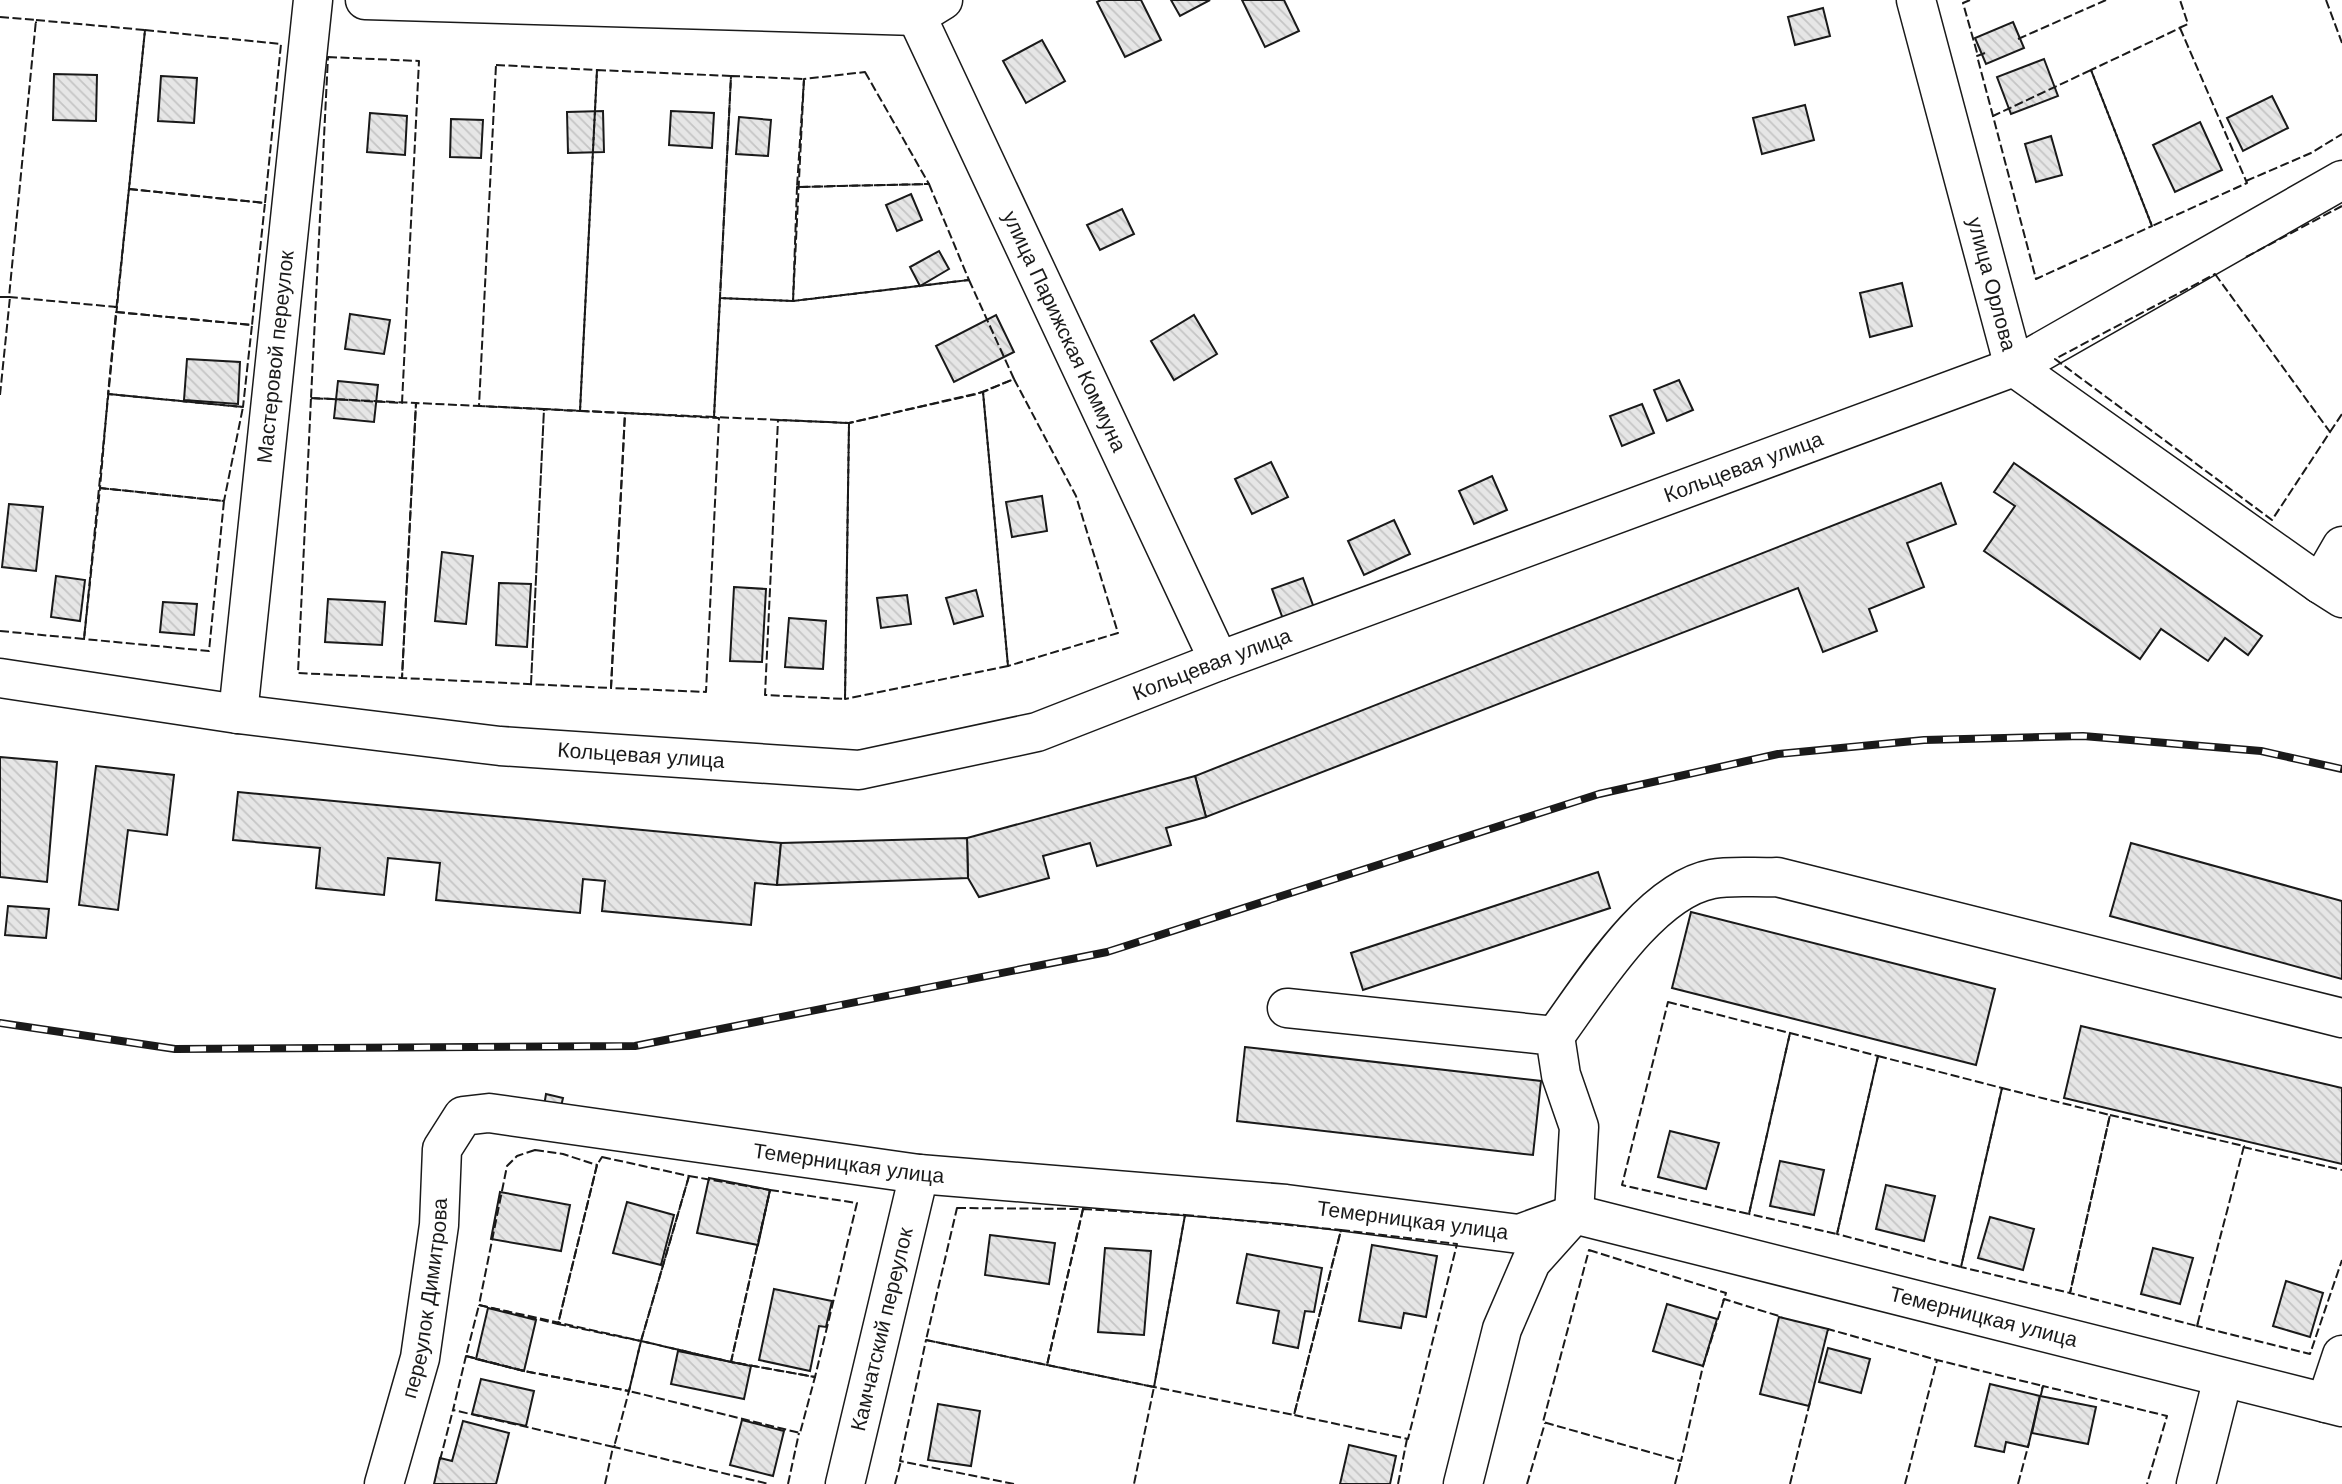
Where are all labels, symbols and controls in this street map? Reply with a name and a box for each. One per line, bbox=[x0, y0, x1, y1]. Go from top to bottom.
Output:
street label: улица Парижская Коммуна bbox=[996, 206, 1133, 457]
street label: улица Орлова bbox=[1961, 214, 2023, 354]
street label: Мастеровой переулок bbox=[250, 248, 301, 465]
street label: Кольцевая улица bbox=[1660, 425, 1827, 509]
street label: Кольцевая улица bbox=[1129, 621, 1295, 707]
street label: Кольцевая улица bbox=[557, 736, 726, 775]
street label: Темерницкая улица bbox=[751, 1137, 946, 1190]
street label: Темерницкая улица bbox=[1315, 1194, 1510, 1247]
street label: переулок Димитрова bbox=[395, 1197, 454, 1402]
street label: Камчатский переулок bbox=[844, 1224, 920, 1434]
street label: Темерницкая улица bbox=[1887, 1280, 2081, 1354]

